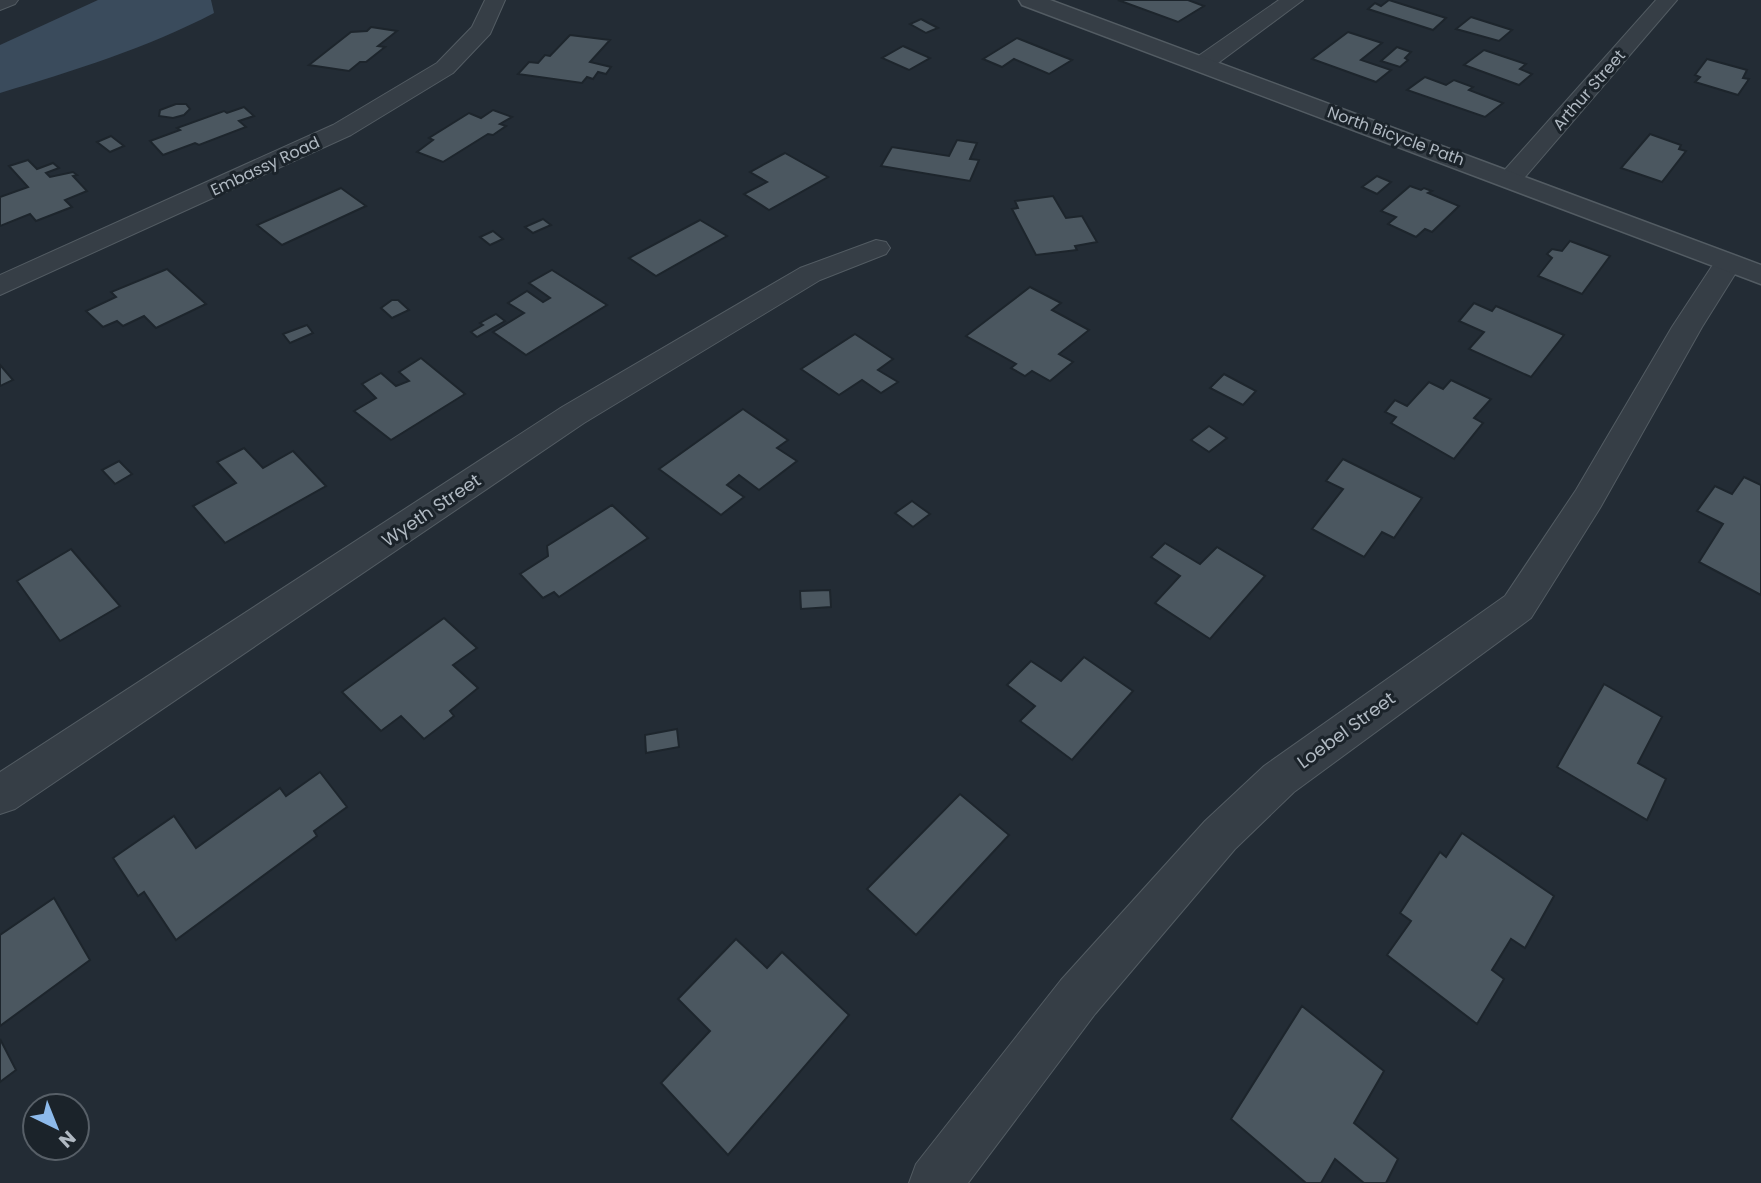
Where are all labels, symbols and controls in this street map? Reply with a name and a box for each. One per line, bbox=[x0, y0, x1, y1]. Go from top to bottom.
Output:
street label: Arthur Street bbox=[1547, 45, 1631, 135]
street label: North Bicycle Path bbox=[1324, 101, 1468, 171]
street label: Embassy Road bbox=[207, 131, 323, 201]
street label: Wyeth Street bbox=[377, 468, 485, 552]
street label: Loebel Street bbox=[1292, 686, 1400, 774]
north arrow bbox=[21, 1092, 91, 1162]
text: N bbox=[53, 1124, 82, 1154]

